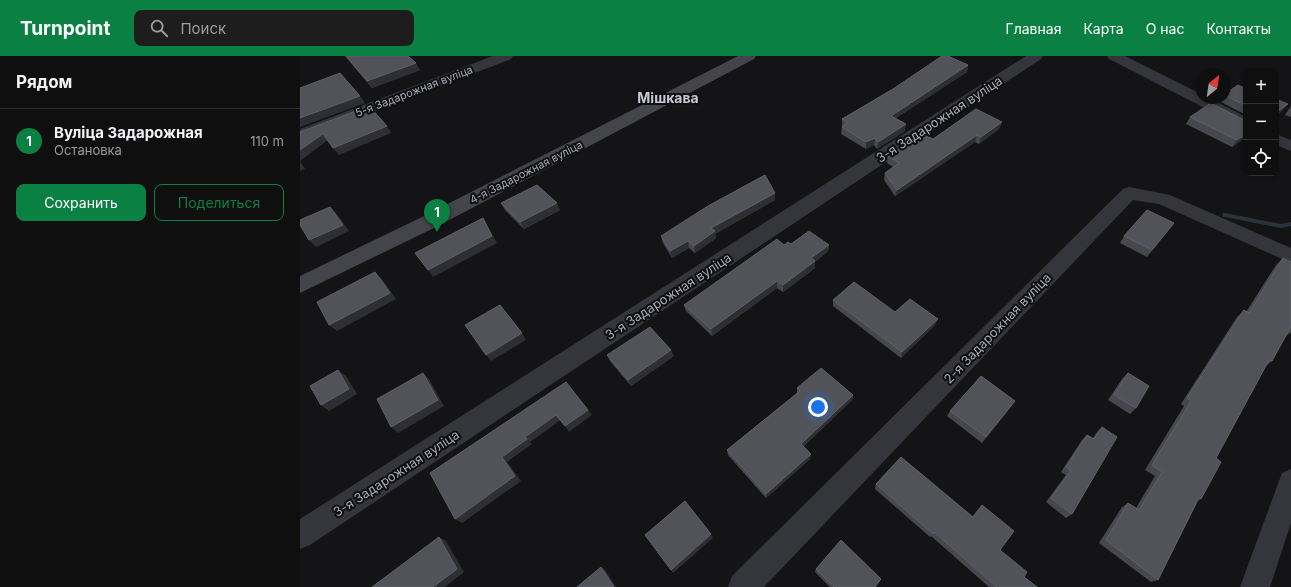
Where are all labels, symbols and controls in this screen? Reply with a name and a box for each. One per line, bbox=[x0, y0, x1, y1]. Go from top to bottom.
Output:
search box bbox=[134, 10, 414, 46]
text: Turnpoint bbox=[20, 17, 110, 40]
icon: search bbox=[148, 17, 170, 39]
text: Поиск bbox=[180, 19, 226, 38]
text: Главная bbox=[1006, 20, 1061, 37]
text: Карта bbox=[1083, 20, 1124, 37]
text: О нас bbox=[1146, 20, 1184, 37]
text: Контакты bbox=[1206, 20, 1271, 37]
street label: 5-я Задарожная вуліца bbox=[353, 62, 475, 120]
north arrow bbox=[1195, 68, 1231, 104]
map controls bbox=[1243, 68, 1279, 176]
button: + bbox=[1243, 68, 1279, 104]
text: Рядом bbox=[16, 72, 72, 92]
street label: 3-я Задарожная вуліца bbox=[873, 72, 1005, 166]
district label: Мішкава bbox=[637, 89, 699, 106]
button: − bbox=[1243, 104, 1279, 140]
text: Вуліца Задарожная bbox=[54, 123, 203, 142]
text: 1 bbox=[26, 133, 32, 149]
text: 110 m bbox=[250, 133, 284, 149]
street label: 4-я Задарожная вуліца bbox=[467, 137, 585, 207]
button: locate bbox=[1243, 140, 1279, 176]
text: Остановка bbox=[54, 142, 122, 158]
button: Сохранить bbox=[16, 184, 146, 221]
button: Поделиться bbox=[154, 184, 284, 221]
pin: 1 bbox=[424, 199, 450, 232]
street label: 3-я Задарожная вуліца bbox=[602, 249, 734, 343]
street label: 2-я Задарожная вуліца bbox=[940, 270, 1054, 386]
your location bbox=[808, 397, 828, 417]
street label: 3-я Задарожная вуліца bbox=[330, 426, 462, 520]

